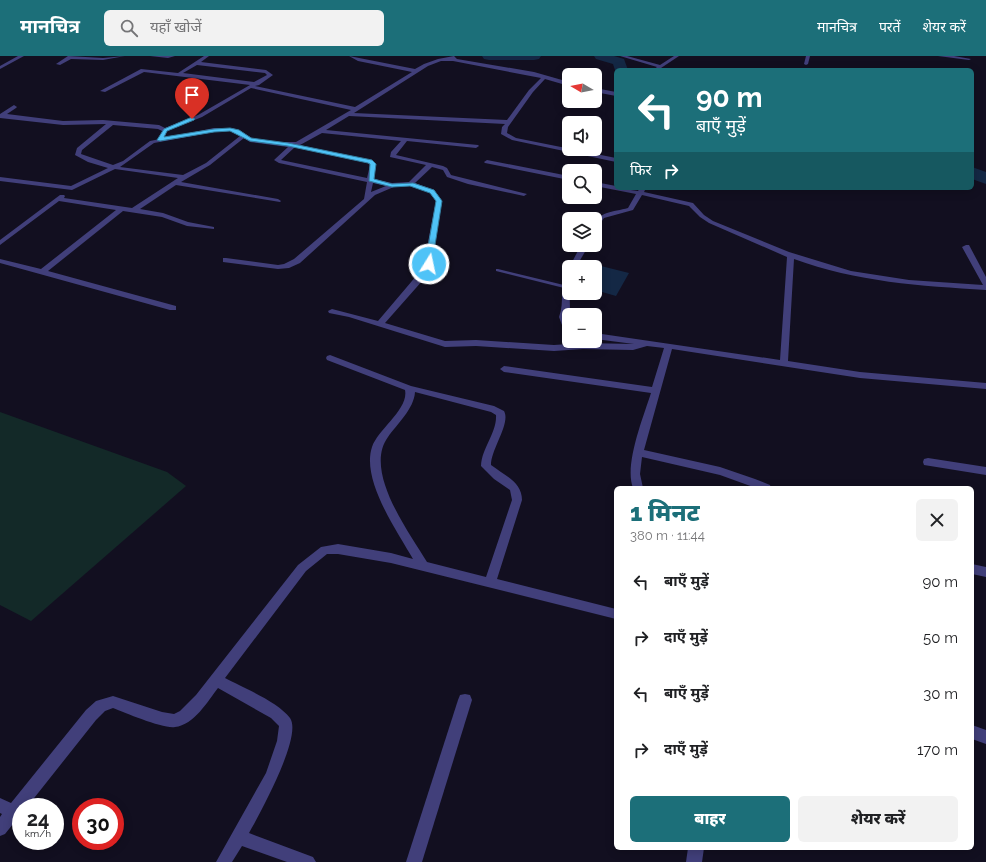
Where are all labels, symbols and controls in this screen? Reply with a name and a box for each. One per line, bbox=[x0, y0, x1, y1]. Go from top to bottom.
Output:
search box bbox=[104, 10, 384, 46]
text: मानचित्र bbox=[20, 15, 80, 37]
icon: search bbox=[118, 17, 140, 39]
text: यहाँ खोजें bbox=[150, 18, 202, 36]
text: मानचित्र bbox=[817, 19, 857, 35]
text: परतें bbox=[879, 19, 901, 35]
text: शेयर करें bbox=[923, 19, 966, 35]
north arrow bbox=[562, 68, 602, 108]
map controls bbox=[562, 68, 602, 348]
pin bbox=[175, 78, 209, 119]
text: 90 m bbox=[696, 81, 762, 114]
icon: arrive bbox=[181, 84, 203, 106]
icon: left bbox=[630, 84, 682, 136]
text: बाएँ मुड़ें bbox=[696, 115, 746, 136]
button: sound bbox=[562, 116, 602, 156]
icon: right bbox=[660, 160, 682, 182]
text: फिर bbox=[630, 161, 652, 179]
button: search bbox=[562, 164, 602, 204]
button: layers bbox=[562, 212, 602, 252]
position arrow bbox=[408, 243, 450, 285]
button: + bbox=[562, 260, 602, 300]
button: − bbox=[562, 308, 602, 348]
text: 1 मिनट bbox=[630, 498, 700, 527]
button: close bbox=[916, 499, 958, 541]
text: 380 m · 11:44 bbox=[630, 528, 705, 543]
icon: left bbox=[630, 571, 652, 593]
text: बाएँ मुड़ें bbox=[664, 572, 709, 590]
text: 90 m bbox=[922, 573, 958, 591]
icon: right bbox=[630, 627, 652, 649]
text: दाएँ मुड़ें bbox=[664, 628, 708, 646]
text: 50 m bbox=[923, 629, 958, 647]
icon: left bbox=[630, 683, 652, 705]
text: बाएँ मुड़ें bbox=[664, 684, 709, 702]
text: 30 m bbox=[923, 685, 958, 703]
icon: right bbox=[630, 739, 652, 761]
text: दाएँ मुड़ें bbox=[664, 740, 708, 758]
text: 170 m bbox=[917, 741, 958, 759]
button: बाहर bbox=[630, 796, 790, 842]
button: शेयर करें bbox=[798, 796, 958, 842]
speed limit sign: 30 bbox=[72, 798, 124, 850]
text: 24 bbox=[27, 807, 49, 831]
text: km/h bbox=[25, 828, 51, 839]

